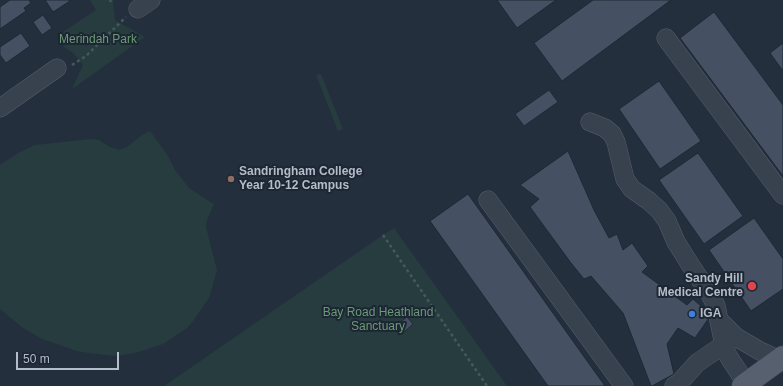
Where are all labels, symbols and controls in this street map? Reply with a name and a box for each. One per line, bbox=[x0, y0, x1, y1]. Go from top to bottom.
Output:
park label: Merindah Park bbox=[59, 33, 137, 47]
place label: Sandringham College Year 10-12 Campus bbox=[239, 165, 362, 193]
marker: Sandringham College Year 10-12 Campus bbox=[226, 174, 236, 184]
place label: Sandy Hill Medical Centre bbox=[658, 272, 743, 300]
marker: Sandy Hill Medical Centre bbox=[746, 280, 758, 292]
park label: Bay Road Heathland Sanctuary bbox=[323, 306, 433, 334]
place label: IGA bbox=[700, 307, 721, 321]
marker: IGA bbox=[687, 309, 697, 319]
scale bar bbox=[18, 344, 121, 370]
text: 50 m bbox=[23, 352, 50, 366]

